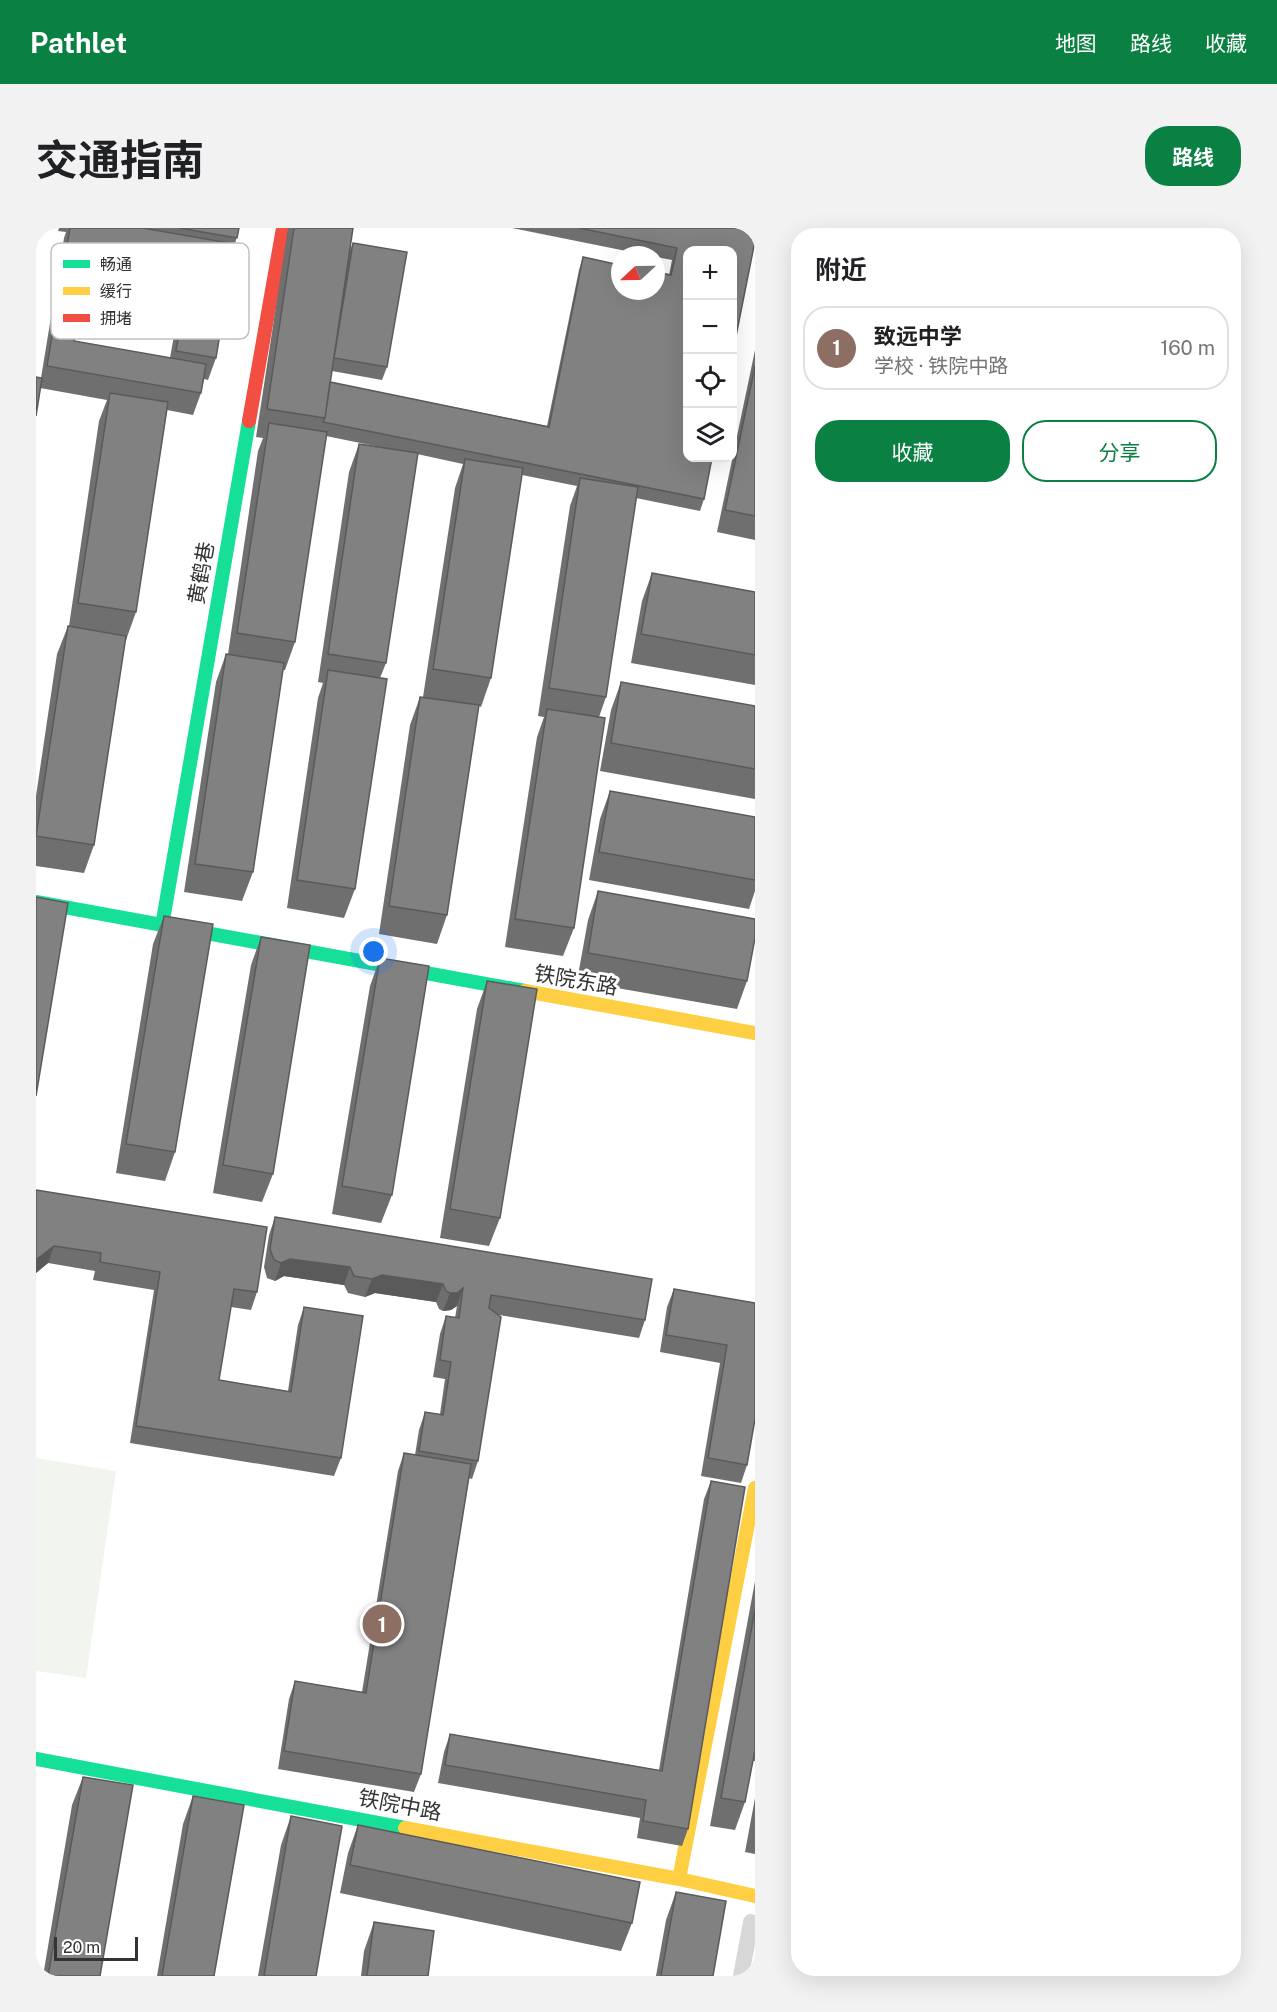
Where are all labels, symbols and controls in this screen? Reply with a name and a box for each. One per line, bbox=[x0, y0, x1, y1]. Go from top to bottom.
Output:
text: Pathlet bbox=[30, 26, 127, 59]
text: 地图 bbox=[1055, 31, 1097, 56]
text: 路线 bbox=[1130, 31, 1172, 56]
text: 收藏 bbox=[1205, 31, 1247, 56]
button: 路线 bbox=[1145, 126, 1241, 186]
text: 交通指南 bbox=[36, 135, 204, 184]
legend bbox=[51, 243, 249, 339]
north arrow bbox=[611, 246, 665, 300]
map controls bbox=[683, 246, 737, 462]
button: + bbox=[683, 246, 737, 300]
text: 附近 bbox=[815, 254, 867, 285]
text: 畅通 bbox=[100, 255, 132, 274]
text: 缓行 bbox=[100, 282, 132, 301]
button: − bbox=[683, 300, 737, 354]
text: 拥堵 bbox=[100, 309, 132, 328]
text: 致远中学 bbox=[874, 323, 962, 349]
text: 1 bbox=[832, 336, 841, 360]
text: 160 m bbox=[1160, 336, 1215, 360]
button: locate bbox=[683, 354, 737, 408]
text: 学校 · 铁院中路 bbox=[874, 354, 1008, 378]
button: layers bbox=[683, 408, 737, 462]
button: 收藏 bbox=[815, 420, 1010, 482]
button: 分享 bbox=[1022, 420, 1217, 482]
street label: 黄鹤巷 bbox=[183, 540, 219, 606]
your location bbox=[359, 937, 388, 966]
street label: 铁院东路 bbox=[532, 960, 620, 1000]
pin: 1 bbox=[362, 1602, 402, 1646]
street label: 铁院中路 bbox=[356, 1785, 444, 1825]
scale bar bbox=[54, 1934, 138, 1962]
text: 20 m bbox=[63, 1938, 100, 1957]

